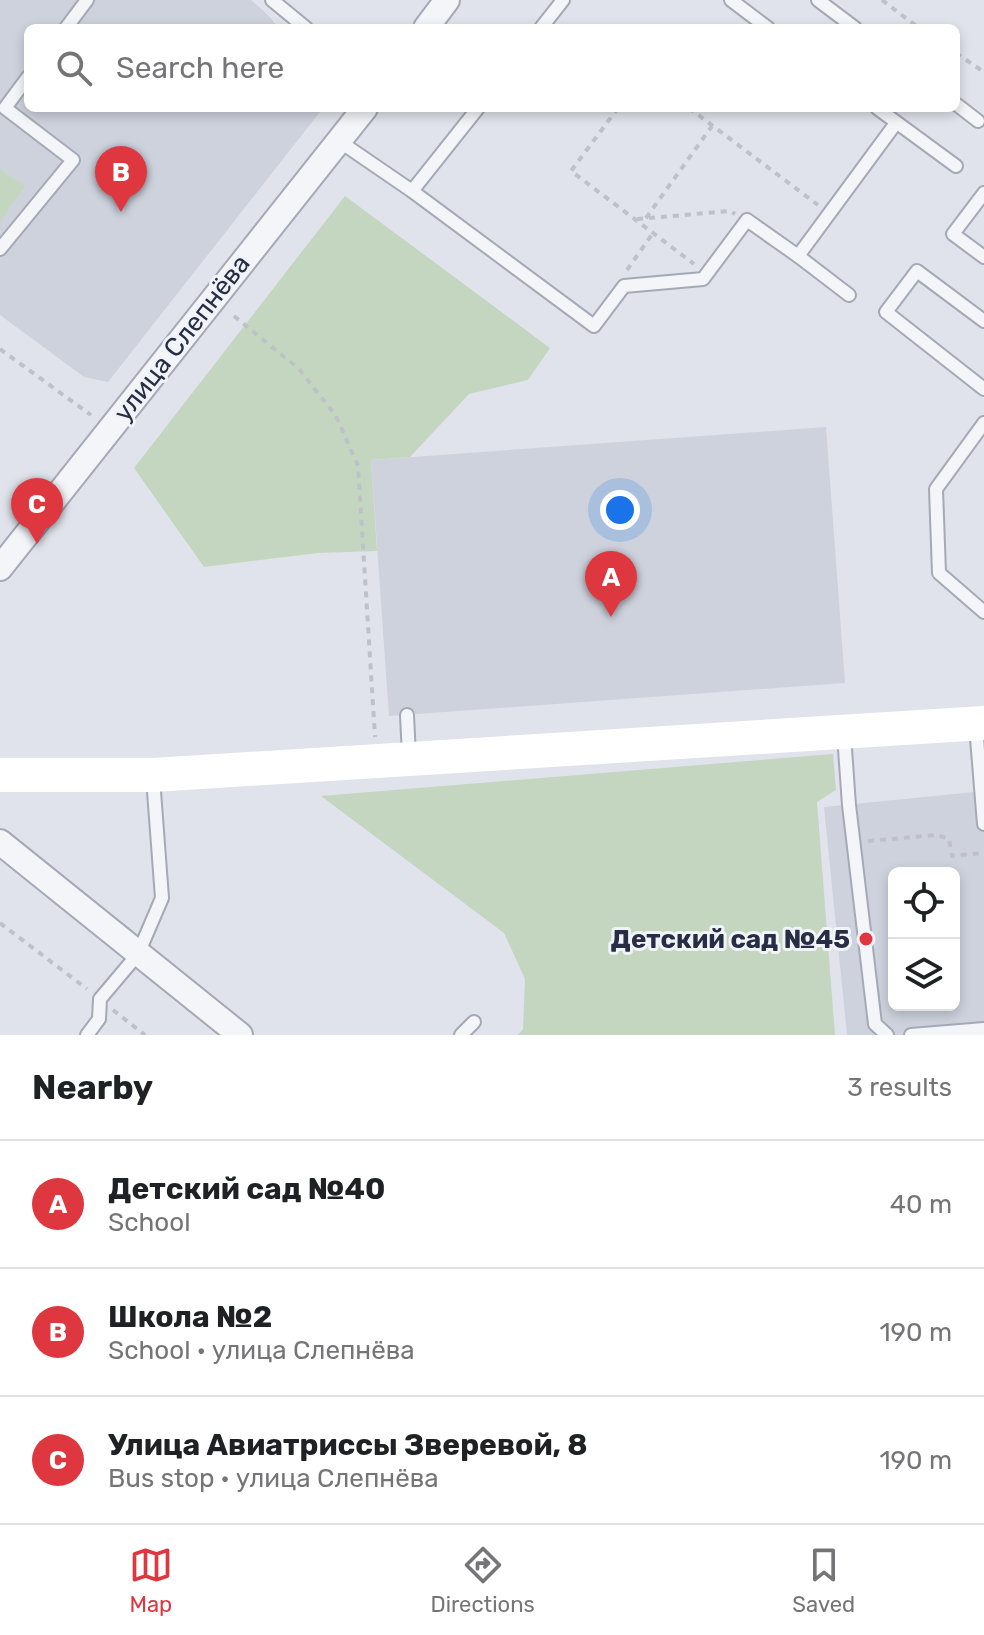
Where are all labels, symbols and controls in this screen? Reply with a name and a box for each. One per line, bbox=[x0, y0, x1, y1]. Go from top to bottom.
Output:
search box bbox=[24, 24, 960, 112]
icon: search bbox=[52, 46, 96, 90]
text: Search here bbox=[116, 50, 284, 86]
pin: B bbox=[95, 146, 147, 212]
street label: улица Слепнёва bbox=[107, 249, 257, 427]
pin: C bbox=[11, 478, 63, 544]
your location bbox=[600, 490, 640, 530]
pin: A bbox=[585, 551, 637, 617]
map controls bbox=[888, 867, 960, 1011]
button: locate bbox=[888, 867, 960, 939]
place label: Детский сад №45 bbox=[611, 924, 850, 955]
marker: Детский сад №45 bbox=[857, 930, 875, 948]
button: layers bbox=[888, 939, 960, 1011]
text: Nearby bbox=[32, 1067, 153, 1108]
text: 3 results bbox=[847, 1072, 952, 1103]
text: Детский сад №40 bbox=[108, 1171, 385, 1207]
text: A bbox=[49, 1189, 67, 1220]
text: 40 m bbox=[890, 1189, 952, 1220]
text: School bbox=[108, 1207, 191, 1238]
text: Школа №2 bbox=[108, 1299, 272, 1335]
text: B bbox=[49, 1317, 67, 1348]
text: 190 m bbox=[879, 1317, 952, 1348]
text: School · улица Слепнёва bbox=[108, 1335, 415, 1366]
text: Улица Авиатриссы Зверевой, 8 bbox=[108, 1427, 588, 1463]
text: C bbox=[49, 1445, 67, 1476]
text: 190 m bbox=[879, 1445, 952, 1476]
text: Bus stop · улица Слепнёва bbox=[108, 1463, 439, 1494]
tab: Map bbox=[129, 1543, 173, 1618]
tab: Directions bbox=[430, 1543, 535, 1618]
tab: Saved bbox=[792, 1543, 855, 1618]

